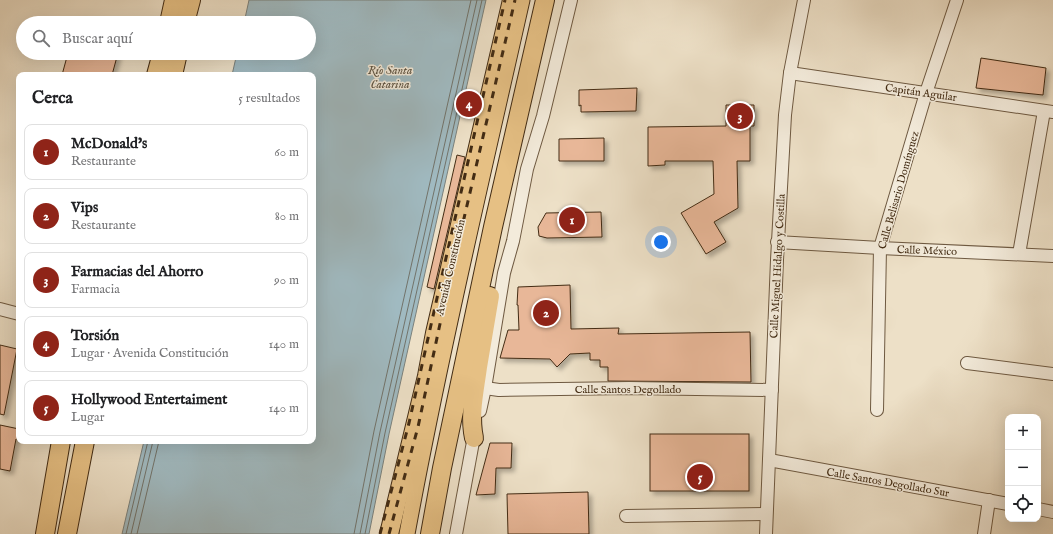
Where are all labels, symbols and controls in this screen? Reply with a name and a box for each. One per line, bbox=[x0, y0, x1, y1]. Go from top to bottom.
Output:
search box bbox=[16, 16, 316, 60]
icon: search bbox=[30, 27, 52, 49]
text: Buscar aquí bbox=[62, 29, 132, 48]
water label: Río Santa Catarina bbox=[368, 63, 412, 92]
street label: Capitán Aguilar bbox=[884, 81, 958, 105]
text: Cerca bbox=[32, 88, 73, 109]
pin: 4 bbox=[456, 89, 482, 119]
text: 5 resultados bbox=[238, 90, 300, 107]
pin: 3 bbox=[727, 101, 753, 131]
street label: Calle Belisario Domínguez bbox=[875, 130, 923, 251]
text: McDonald's bbox=[71, 134, 147, 153]
text: 1 bbox=[44, 144, 48, 161]
text: 60 m bbox=[274, 144, 299, 161]
text: Restaurante bbox=[71, 153, 136, 170]
street label: Calle Miguel Hidalgo y Costilla bbox=[767, 193, 789, 339]
text: Vips bbox=[71, 198, 98, 217]
pin: 1 bbox=[559, 205, 585, 235]
text: 2 bbox=[43, 208, 49, 225]
text: 80 m bbox=[275, 208, 299, 225]
text: Restaurante bbox=[71, 217, 136, 234]
street label: Avenida Constitución bbox=[433, 218, 469, 317]
your location bbox=[651, 232, 671, 252]
street label: Calle México bbox=[897, 243, 957, 259]
text: Farmacias del Ahorro bbox=[71, 262, 203, 281]
text: 3 bbox=[44, 272, 48, 289]
text: 90 m bbox=[274, 272, 299, 289]
text: Farmacia bbox=[71, 281, 120, 298]
pin: 2 bbox=[533, 298, 559, 328]
text: Torsión bbox=[71, 326, 119, 345]
text: 4 bbox=[43, 336, 49, 353]
text: 140 m bbox=[269, 336, 299, 353]
text: Lugar · Avenida Constitución bbox=[71, 345, 229, 362]
street label: Calle Santos Degollado bbox=[575, 383, 681, 397]
text: Hollywood Entertaiment bbox=[71, 390, 227, 409]
text: 5 bbox=[44, 400, 48, 417]
text: 140 m bbox=[269, 400, 299, 417]
text: Lugar bbox=[71, 409, 104, 426]
map controls bbox=[1005, 414, 1041, 522]
button: + bbox=[1005, 414, 1041, 450]
button: − bbox=[1005, 450, 1041, 486]
pin: 5 bbox=[687, 462, 713, 492]
street label: Calle Santos Degollado Sur bbox=[825, 465, 950, 501]
button: locate bbox=[1005, 486, 1041, 522]

